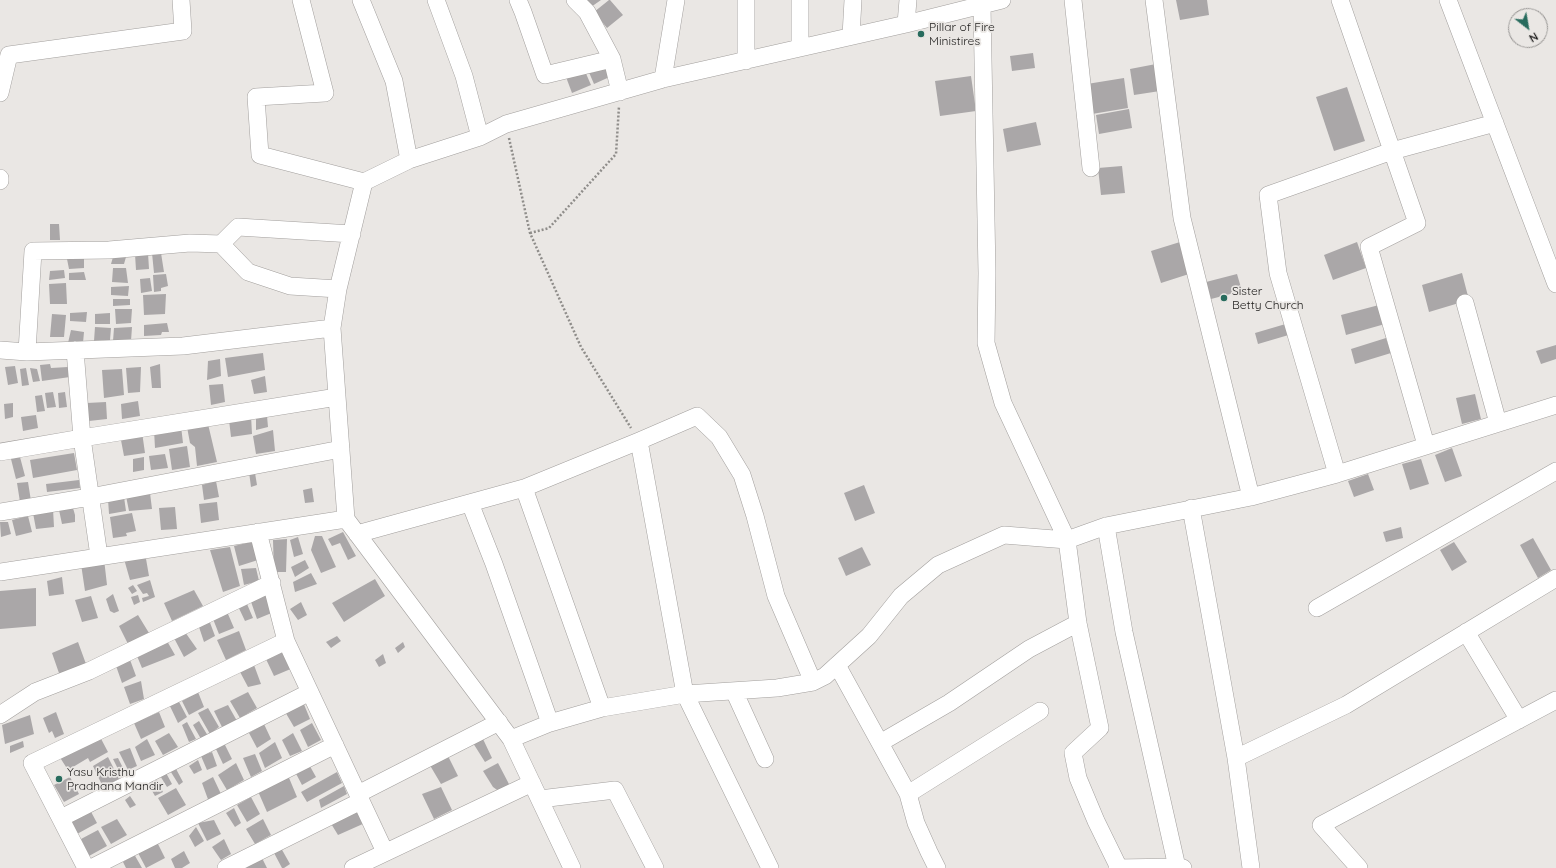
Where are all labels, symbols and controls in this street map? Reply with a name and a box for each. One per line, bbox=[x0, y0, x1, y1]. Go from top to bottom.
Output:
north arrow bbox=[1508, 8, 1548, 48]
place label: Pillar of Fire Ministires bbox=[929, 20, 995, 48]
marker: Pillar of Fire Ministires bbox=[916, 29, 926, 39]
text: N bbox=[1527, 29, 1541, 46]
place label: Sister Betty Church bbox=[1232, 284, 1304, 312]
marker: Sister Betty Church bbox=[1219, 293, 1229, 303]
place label: Yasu Kristhu Pradhana Mandir bbox=[67, 765, 163, 793]
marker: Yasu Kristhu Pradhana Mandir bbox=[54, 774, 64, 784]

